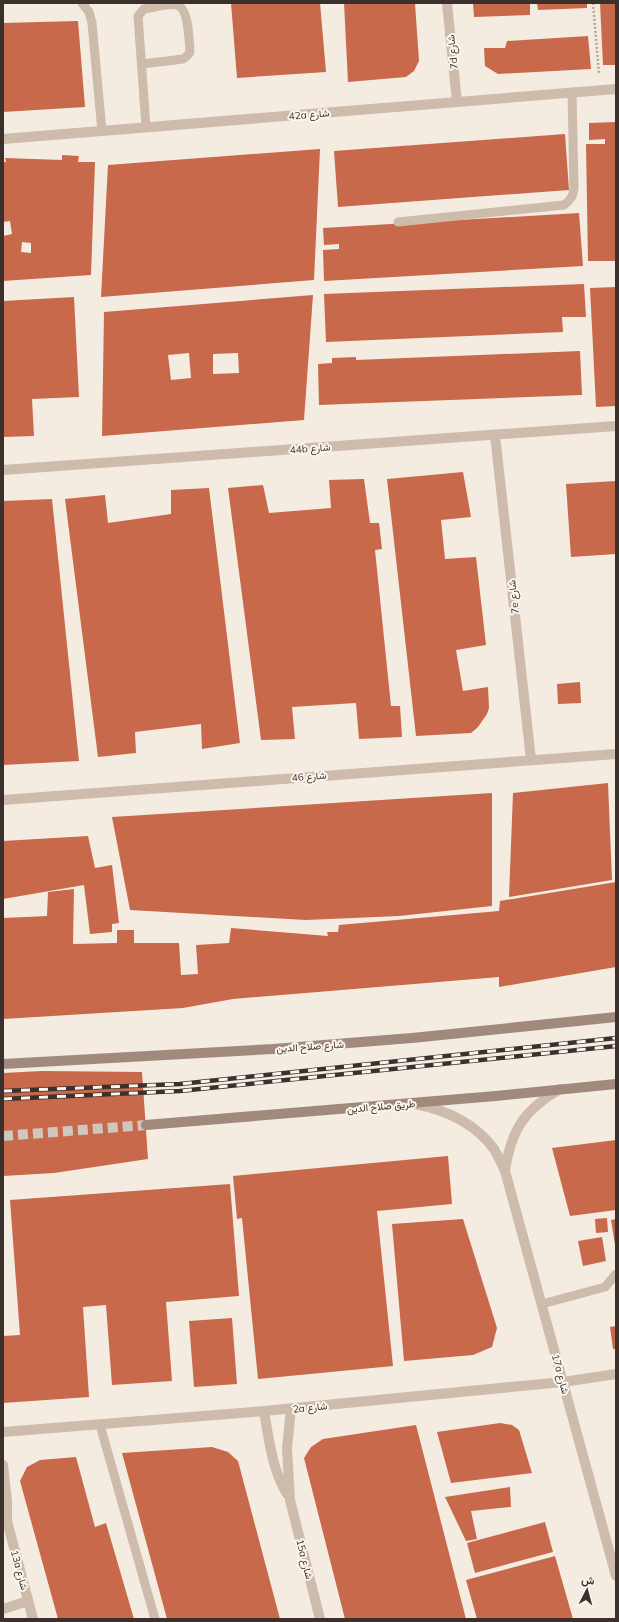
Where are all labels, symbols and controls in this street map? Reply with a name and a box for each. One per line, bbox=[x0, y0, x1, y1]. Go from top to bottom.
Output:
street label: 7d شارع bbox=[444, 34, 461, 70]
street label: 42a شارع bbox=[288, 106, 330, 123]
street label: 44b شارع bbox=[289, 441, 331, 456]
street label: 7e شارع bbox=[505, 579, 522, 615]
street label: شارع 46 bbox=[291, 769, 327, 784]
street label: شارع صلاح الدين bbox=[276, 1038, 344, 1055]
street label: طريق صلاح الدين bbox=[346, 1097, 416, 1116]
street label: 17a شارع bbox=[549, 1353, 572, 1396]
street label: 2a شارع bbox=[292, 1399, 328, 1416]
street label: 15a شارع bbox=[293, 1538, 316, 1581]
street label: 13a شارع bbox=[8, 1549, 31, 1592]
north arrow bbox=[567, 1570, 607, 1610]
text: ش bbox=[581, 1572, 595, 1588]

